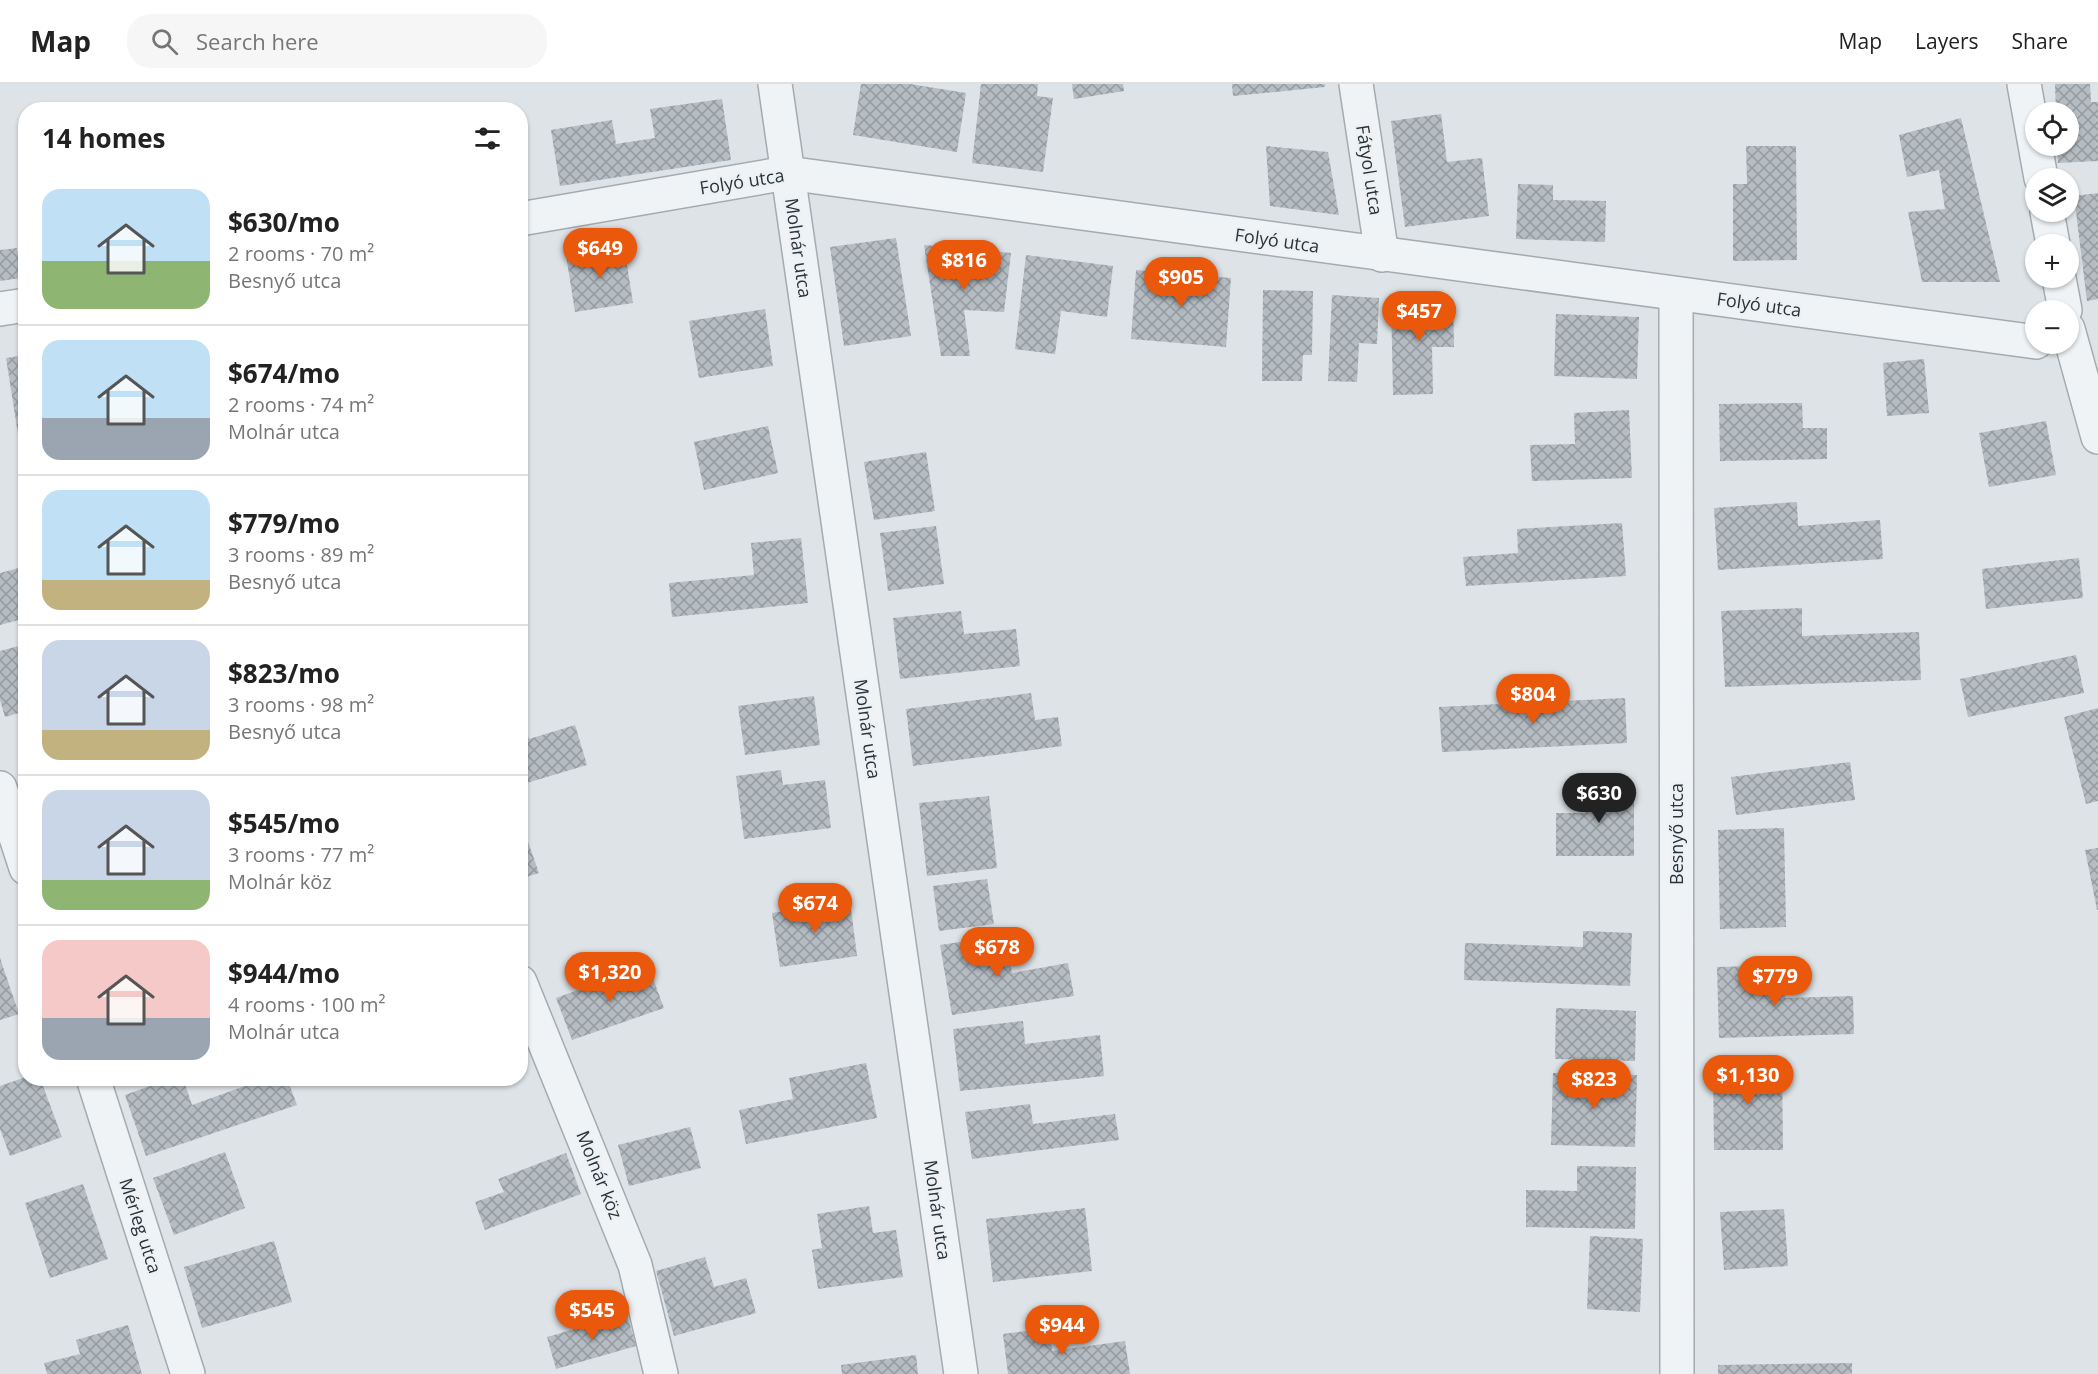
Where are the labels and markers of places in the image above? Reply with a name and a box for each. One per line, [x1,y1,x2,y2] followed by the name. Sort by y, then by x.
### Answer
[564,228,636,279] pin: $649
[928,240,1000,291] pin: $816
[1145,257,1217,308] pin: $905
[1383,291,1455,342] pin: $457
[1497,674,1569,725] pin: $804
[1563,773,1635,824] pin: $630
[779,883,851,934] pin: $674
[961,927,1033,978] pin: $678
[561,952,659,1003] pin: $1,320
[1739,956,1811,1007] pin: $779
[1699,1055,1797,1106] pin: $1,130
[1558,1059,1630,1110] pin: $823
[556,1290,628,1341] pin: $545
[1026,1305,1098,1356] pin: $944

